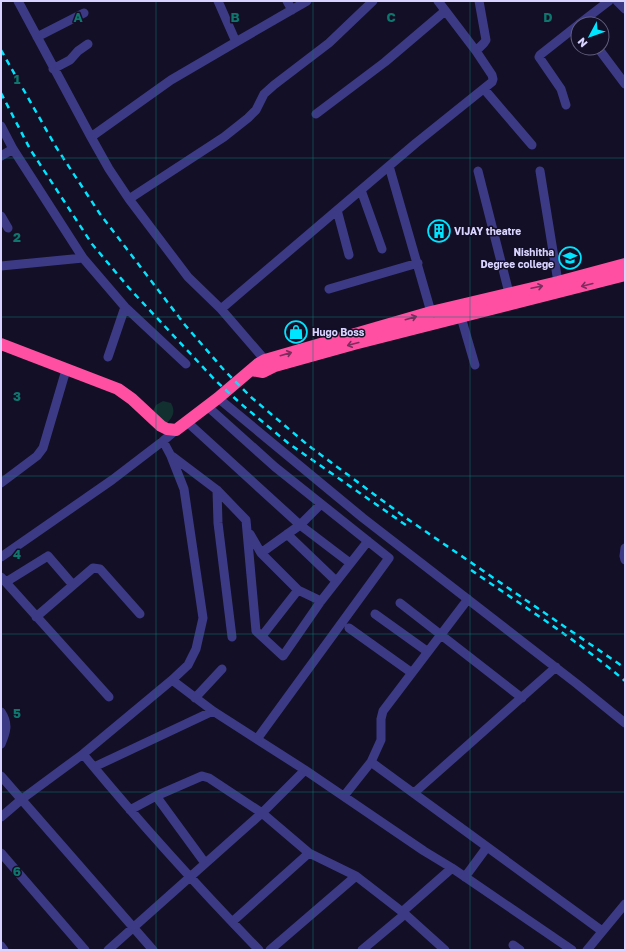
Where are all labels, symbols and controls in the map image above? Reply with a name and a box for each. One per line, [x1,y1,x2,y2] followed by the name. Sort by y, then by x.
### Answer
[73,9,83,25] text: A
[230,9,240,25] text: B
[386,9,396,25] text: C
[543,9,553,25] text: D
[570,16,610,56] north arrow
[574,35,590,50] text: N
[14,71,21,87] text: 1
[426,218,452,244] building icon: VIJAY theatre
[454,225,521,237] place label: VIJAY theatre
[13,229,21,245] text: 2
[557,245,583,271] school or university icon: Nishitha Degree college
[480,246,554,270] place label: Nishitha Degree college
[530,282,543,290] one-way arrow
[581,282,594,289] one-way arrow
[404,314,417,321] one-way arrow
[283,319,309,345] shop icon: Hugo Boss
[312,326,365,338] place label: Hugo Boss
[346,341,359,349] one-way arrow
[279,350,292,357] one-way arrow
[13,388,21,404] text: 3
[13,546,21,562] text: 4
[13,705,21,721] text: 5
[13,863,21,879] text: 6

